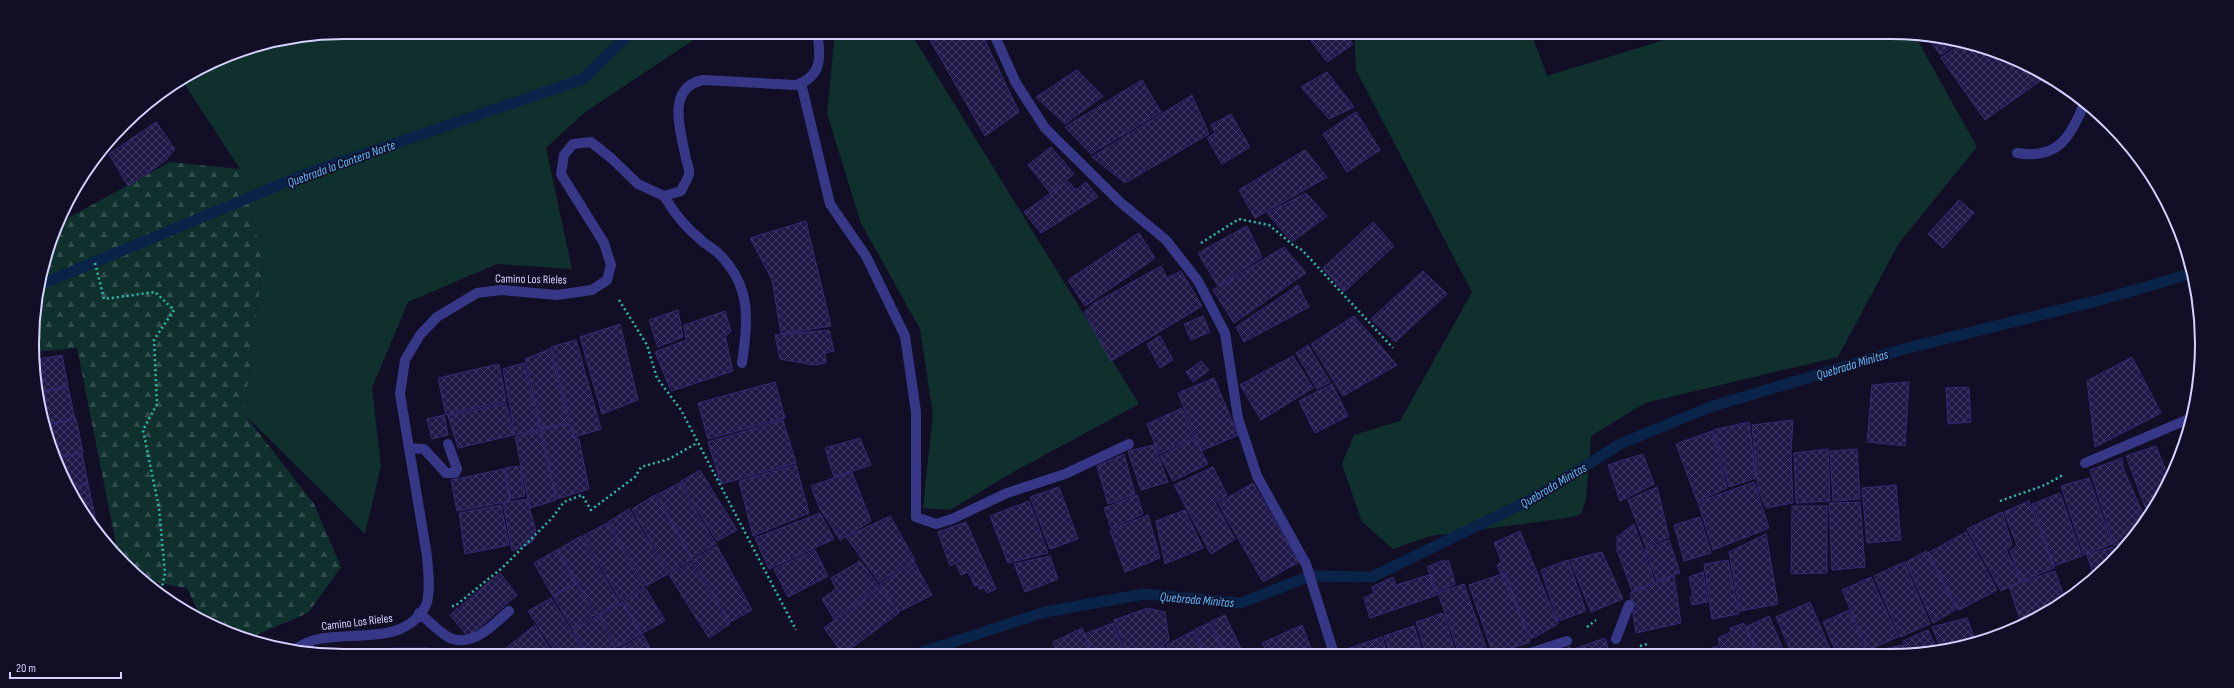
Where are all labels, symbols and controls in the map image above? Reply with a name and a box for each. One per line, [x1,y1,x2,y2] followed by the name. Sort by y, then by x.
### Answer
[285,137,398,191] water label: Quebrada la Cantera Norte
[495,271,567,288] street label: Camino Los Rieles
[1814,346,1891,384] water label: Quebrada Minitas
[1517,460,1590,512] water label: Quebrada Minitas
[1159,589,1235,611] water label: Quebrada Minitas
[321,611,394,634] street label: Camino Los Rieles
[10,654,121,680] scale bar
[16,661,36,676] text: 20 m

